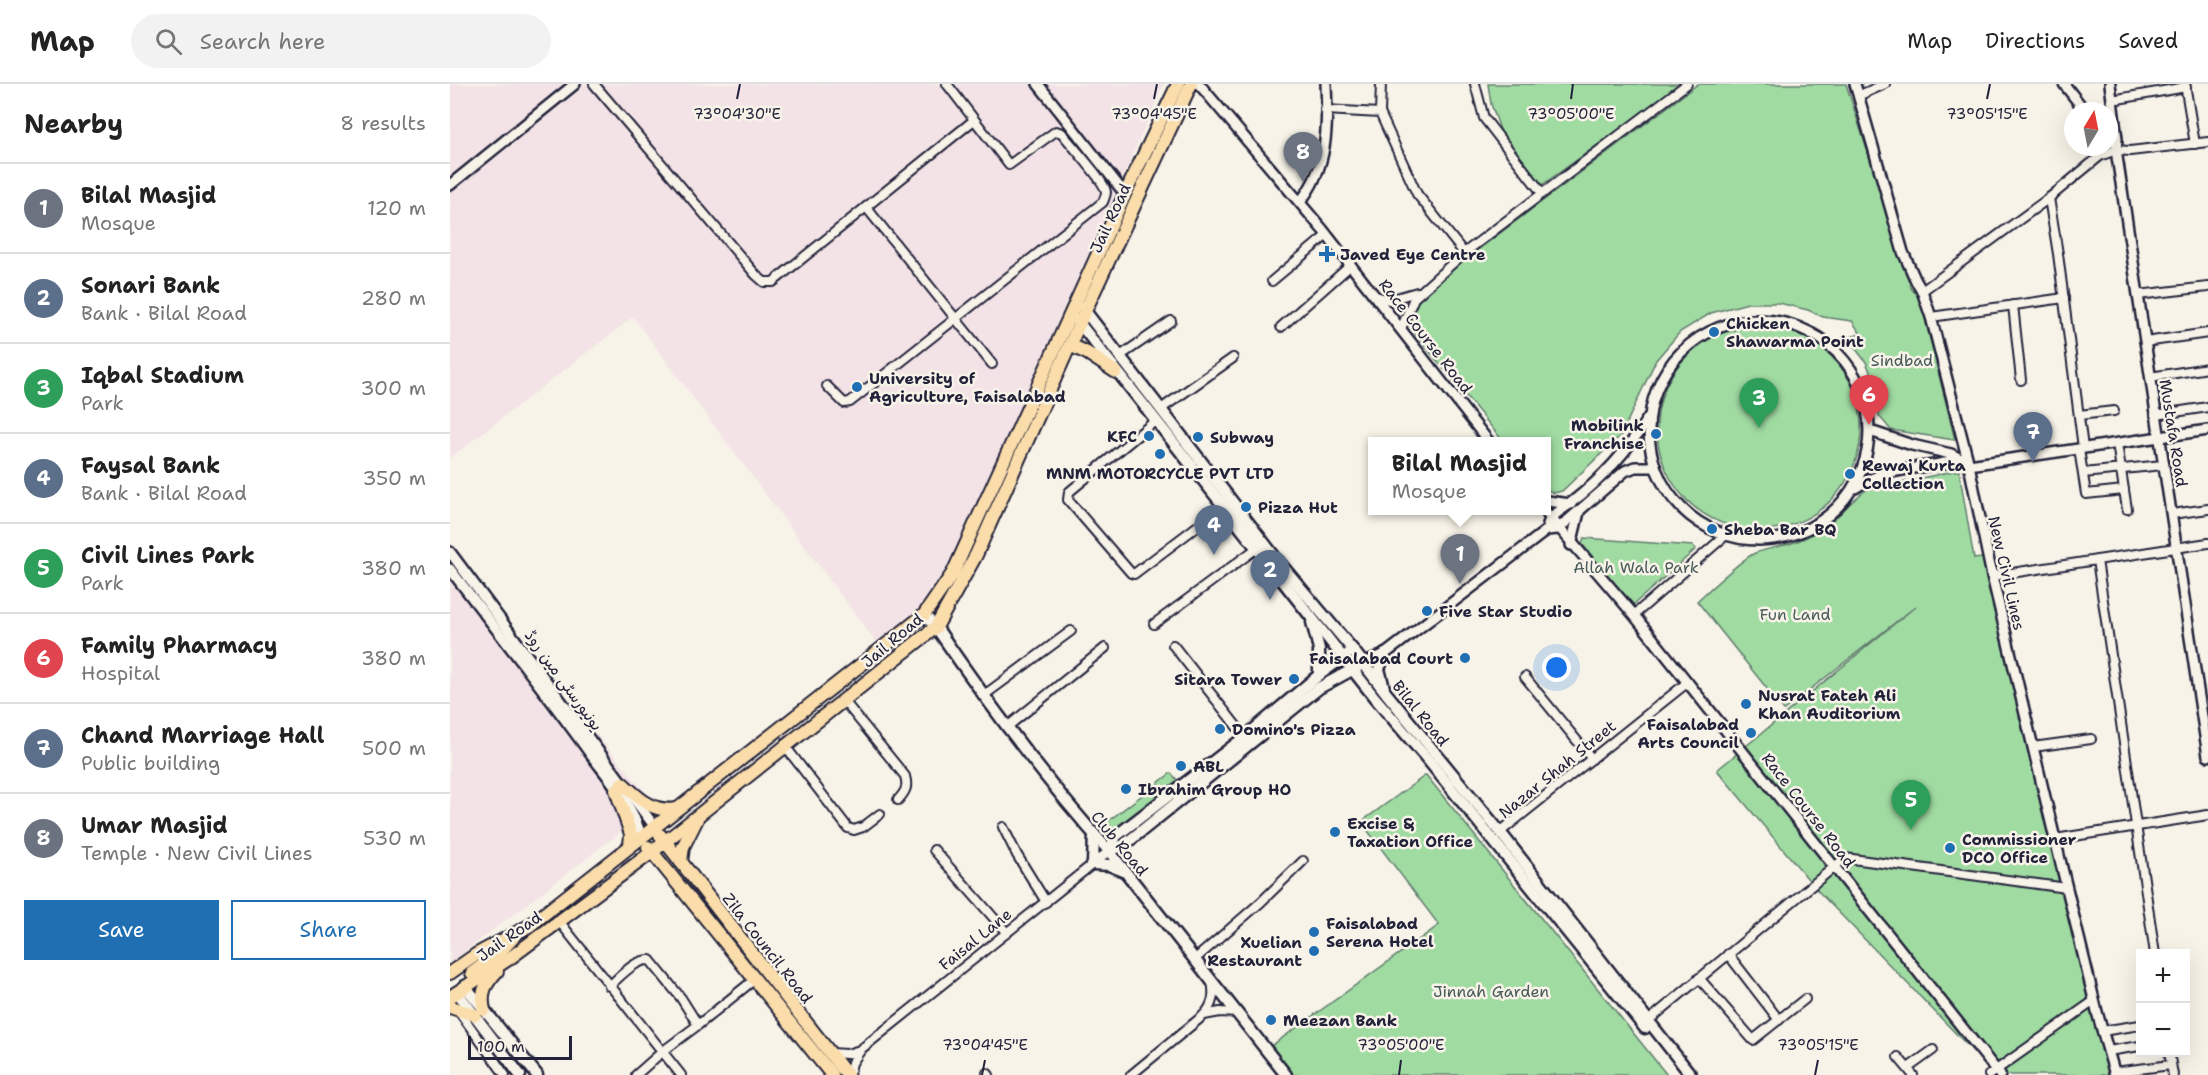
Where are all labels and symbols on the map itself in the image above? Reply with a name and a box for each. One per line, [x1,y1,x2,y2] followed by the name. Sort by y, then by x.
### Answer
[2064,102,2118,156] north arrow
[693,104,781,124] text: 73°04'30"E
[1111,104,1197,124] text: 73°04'45"E
[1528,104,1614,124] text: 73°05'00"E
[1946,104,2028,124] text: 73°05'15"E
[1284,132,1322,182] pin: 8
[1085,180,1136,256] street label: Jail Road
[1340,244,1486,265] place label: Javed Eye Centre
[1318,245,1336,263] marker: Javed Eye Centre
[1374,275,1477,398] street label: Race Course Road
[1726,313,1864,352] place label: Chicken Shawarma Point
[1707,325,1721,339] marker: Chicken Shawarma Point
[1871,350,1933,371] park label: Sindbad
[869,368,1066,407] place label: University of Agriculture, Faisalabad
[1850,376,1888,425] pin: 6
[1740,378,1778,428] pin: 3
[2155,378,2192,488] street label: Mustafa Road
[850,380,864,394] marker: University of Agriculture, Faisalabad
[2014,412,2052,462] pin: 7
[1564,415,1644,454] place label: Mobilink Franchise
[1107,426,1137,447] place label: KFC
[1210,427,1274,448] place label: Subway
[1649,427,1663,441] marker: Mobilink Franchise
[1142,429,1156,443] marker: KFC
[1191,430,1205,444] marker: Subway
[1153,447,1167,461] marker: MNM MOTORCYCLE PVT LTD
[1862,455,1966,494] place label: Rewaj Kurta Collection
[1046,463,1274,484] place label: MNM MOTORCYCLE PVT LTD
[1843,467,1857,481] marker: Rewaj Kurta Collection
[1258,497,1338,518] place label: Pizza Hut
[1239,500,1253,514] marker: Pizza Hut
[1194,506,1233,555] pin: 4
[1983,514,2030,632] street label: New Civil Lines
[1724,519,1837,540] place label: Sheba Bar BQ
[1705,522,1719,536] marker: Sheba Bar BQ
[1440,534,1480,584] pin: 1
[1250,550,1290,600] pin: 2
[1573,557,1699,578] park label: Allah Wala Park
[1439,601,1572,622] place label: Five Star Studio
[1420,604,1434,618] marker: Five Star Studio
[1759,604,1831,625] park label: Fun Land
[857,608,928,672] street label: Jail Road
[520,626,607,735] street label: یونیورسٹی مین روڈ
[1309,648,1453,669] place label: Faisalabad Court
[1458,651,1472,665] marker: Faisalabad Court
[1542,653,1571,682] your location
[1174,669,1282,690] place label: Sitara Tower
[1287,672,1301,686] marker: Sitara Tower
[1388,676,1454,751] street label: Bilal Road
[1758,685,1901,724] place label: Nusrat Fateh Ali Khan Auditorium
[1739,697,1753,711] marker: Nusrat Fateh Ali Khan Auditorium
[1637,714,1739,753] place label: Faisalabad Arts Council
[1494,716,1620,823] street label: Nazar Shah Street
[1232,719,1356,740] place label: Domino's Pizza
[1213,722,1227,736] marker: Domino's Pizza
[1744,726,1758,740] marker: Faisalabad Arts Council
[1757,749,1860,872] street label: Race Course Road
[1193,756,1224,777] place label: ABL
[1174,759,1188,773] marker: ABL
[1138,779,1291,800] place label: Ibrahim Group HO
[1892,780,1930,830] pin: 5
[1119,782,1133,796] marker: Ibrahim Group HO
[1086,806,1153,880] street label: Club Road
[1347,813,1474,852] place label: Excise & Taxation Office
[1328,825,1342,839] marker: Excise & Taxation Office
[1962,829,2077,868] place label: Commissioner DCO Office
[1943,841,1957,855] marker: Commissioner DCO Office
[718,889,817,1008] street label: Zila Council Road
[935,904,1016,975] street label: Faisal Lane
[473,907,546,966] street label: Jail Road
[1326,913,1434,952] place label: Faisalabad Serena Hotel
[1307,925,1321,939] marker: Faisalabad Serena Hotel
[1207,932,1302,971] place label: Xuelian Restaurant
[1307,944,1321,958] marker: Xuelian Restaurant
[1433,981,1549,1002] park label: Jinnah Garden
[1283,1010,1397,1031] place label: Meezan Bank
[1264,1013,1278,1027] marker: Meezan Bank
[468,1033,572,1060] scale bar
[942,1035,1028,1055] text: 73°04'45"E
[1358,1035,1444,1055] text: 73°05'00"E
[1777,1035,1859,1055] text: 73°05'15"E

